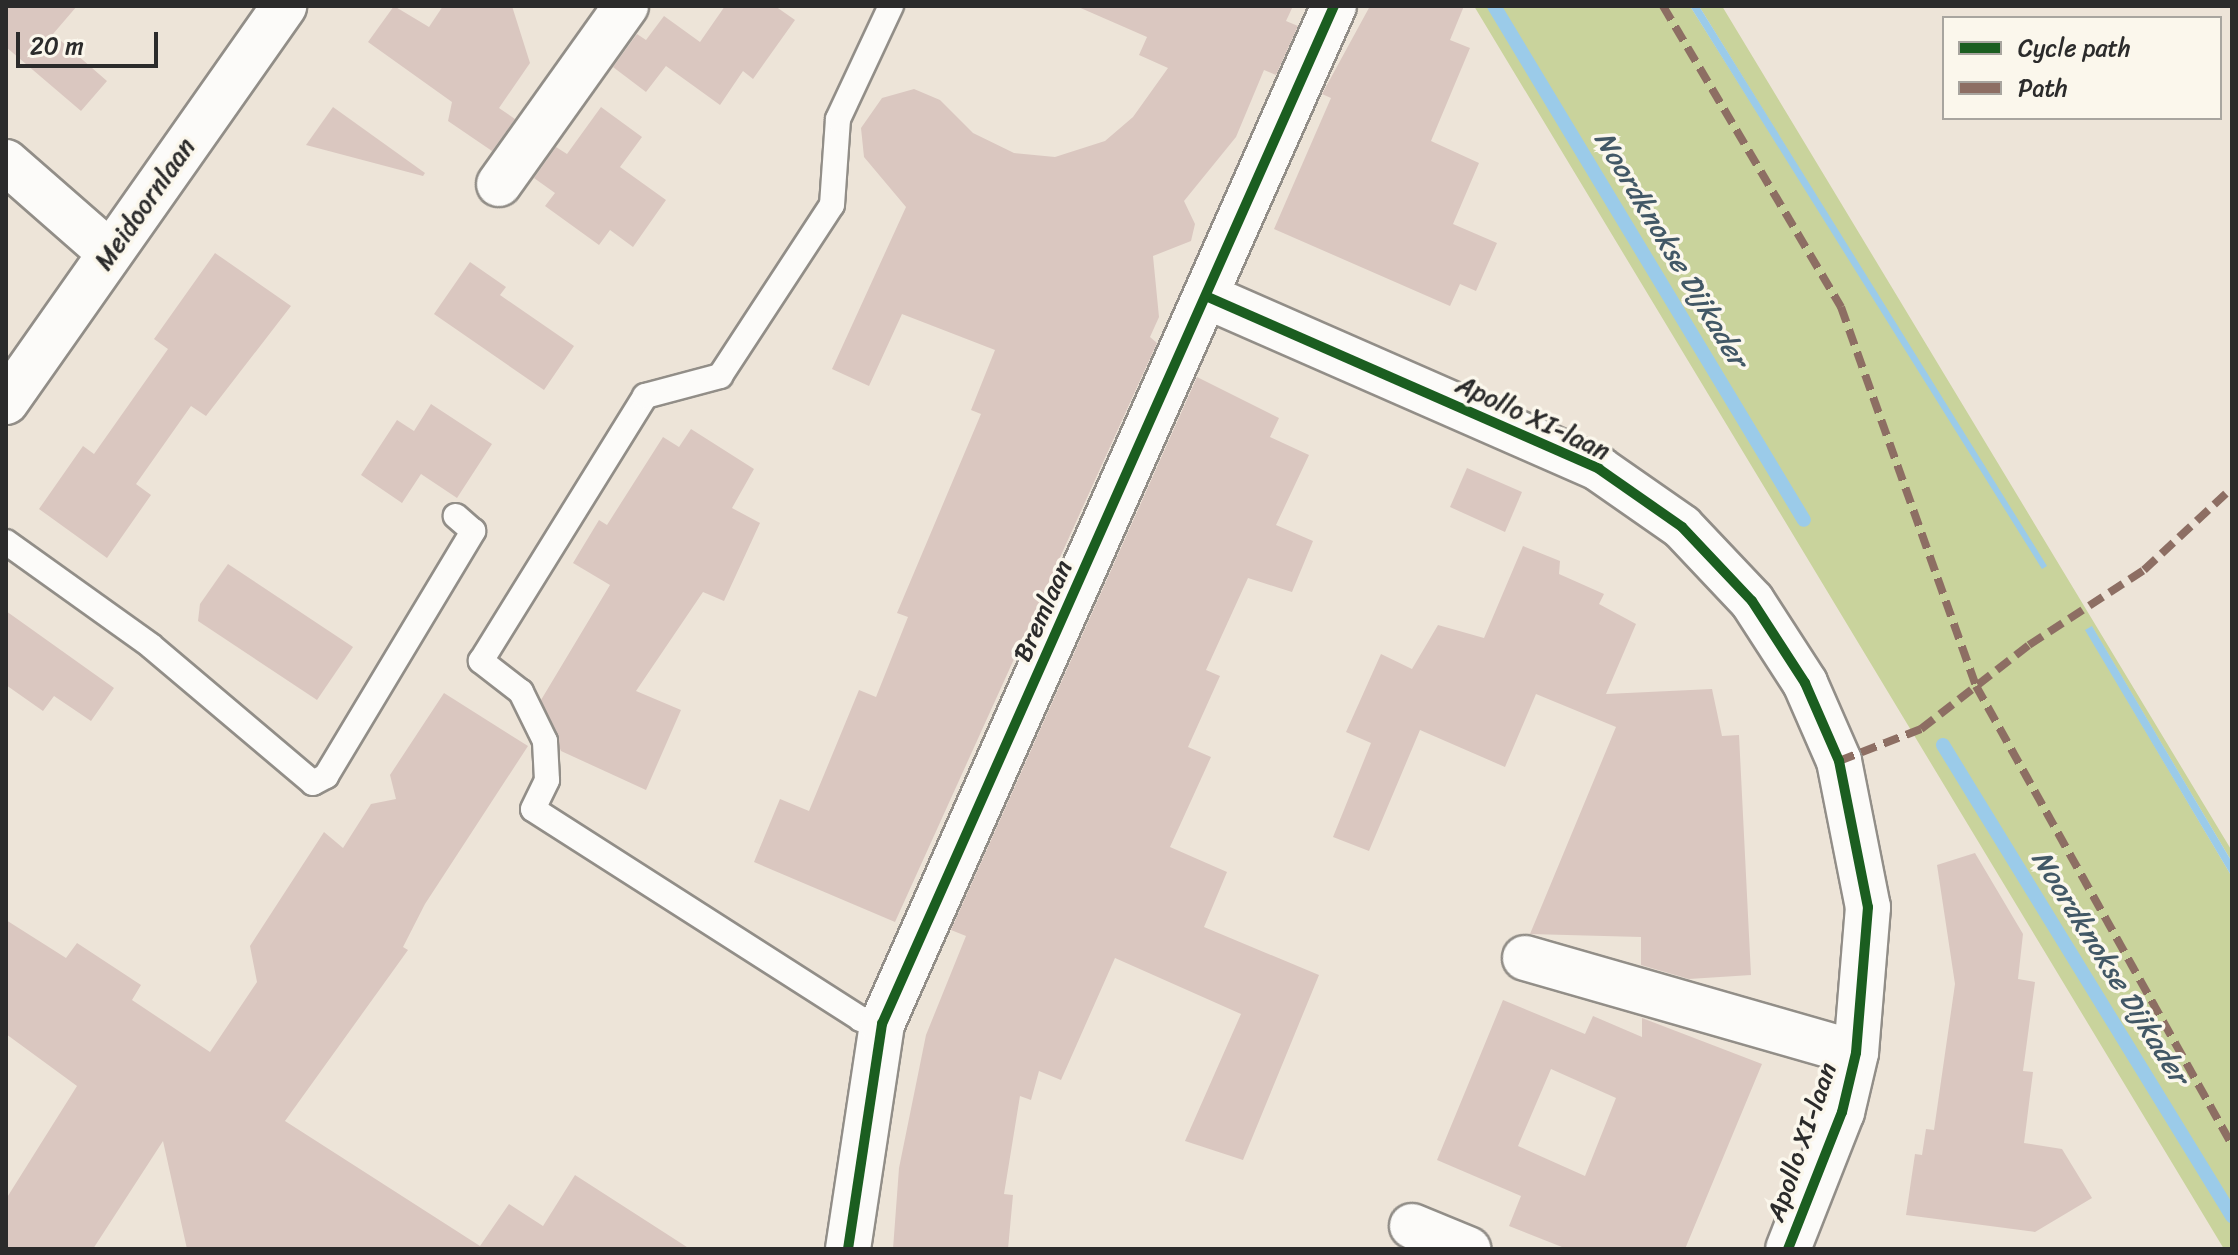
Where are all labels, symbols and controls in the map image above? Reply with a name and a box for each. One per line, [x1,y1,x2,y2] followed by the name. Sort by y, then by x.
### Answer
[20,16,162,66] scale bar
[1942,16,2222,120] legend
[30,25,84,67] text: 20 m
[2018,27,2131,69] text: Cycle path
[2018,67,2068,109] text: Path
[1588,125,1754,373] water label: Noordknokse Dijkader
[88,132,202,276] street label: Meidoornlaan
[1451,369,1615,467] street label: Apollo XI-laan
[1007,555,1079,667] street label: Bremlaan
[2025,844,2195,1090] water label: Noordknokse Dijkader
[1760,1059,1844,1225] street label: Apollo XI-laan

